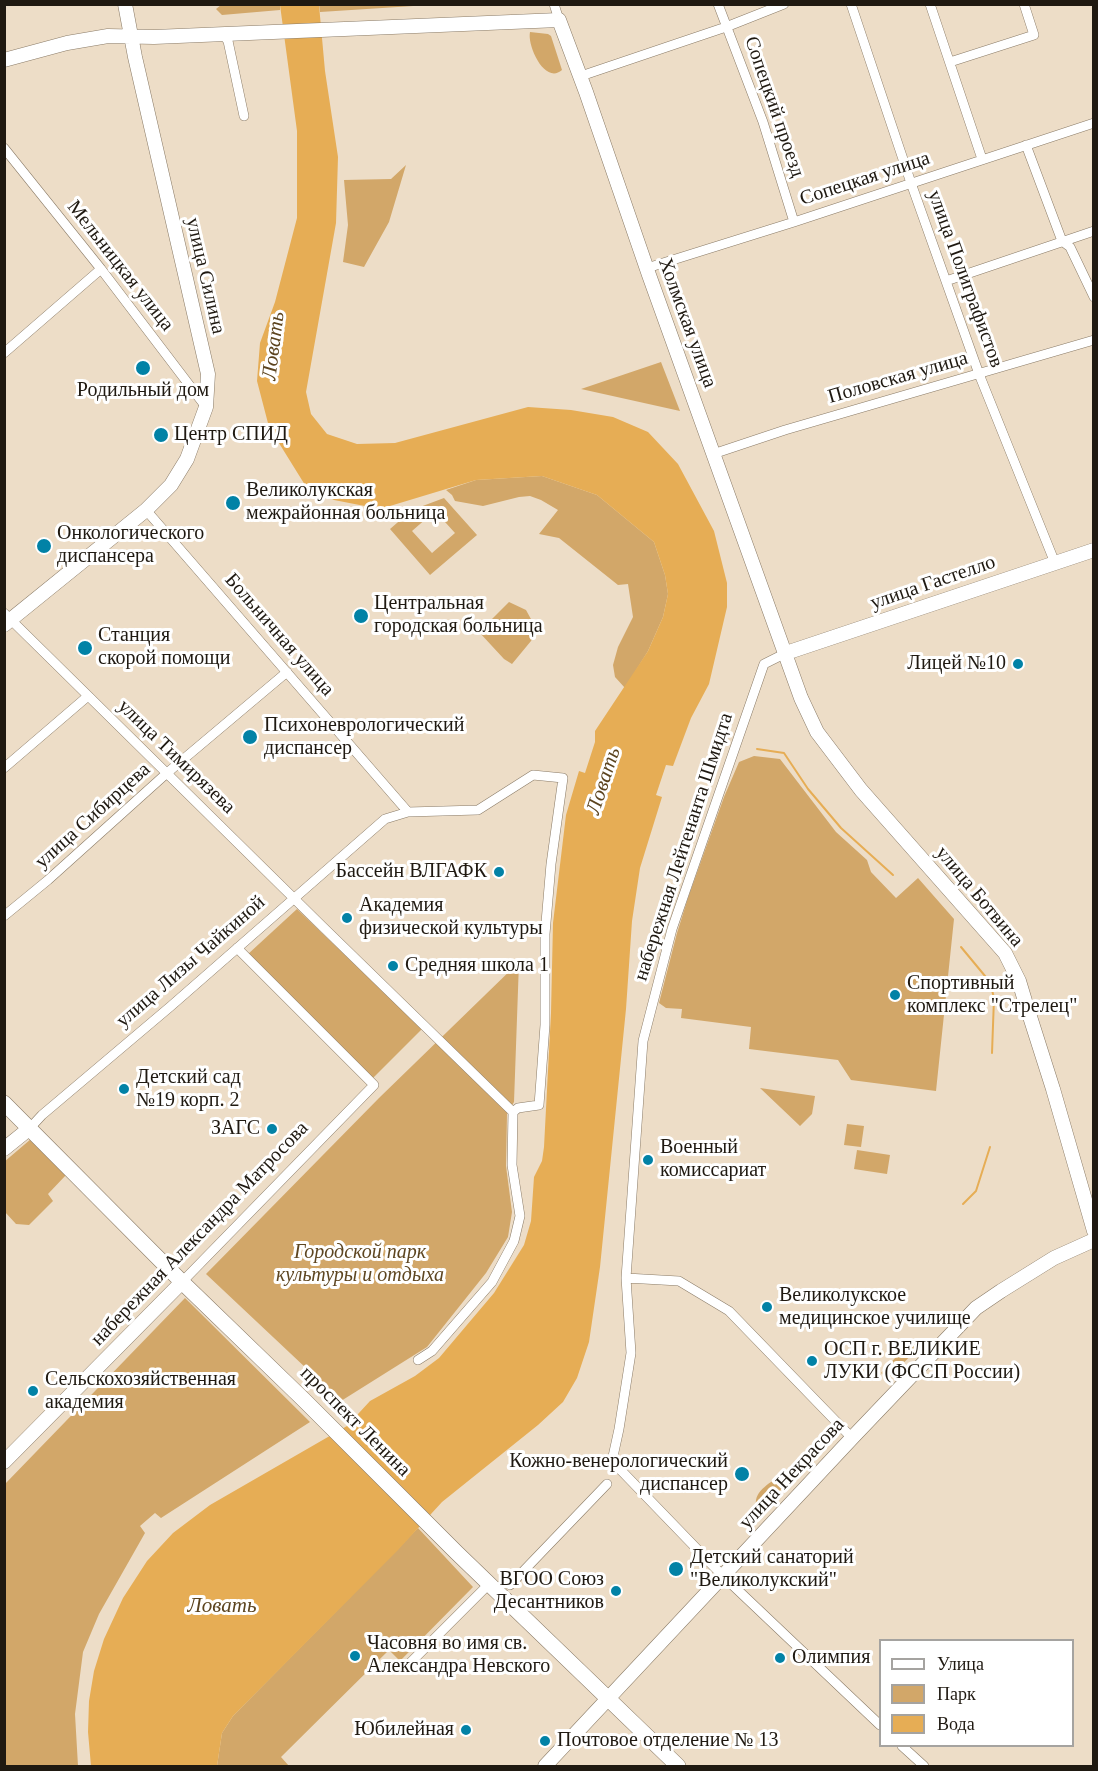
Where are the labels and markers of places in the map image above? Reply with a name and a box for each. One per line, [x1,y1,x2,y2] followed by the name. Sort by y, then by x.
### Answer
[134,359,152,377] marker: Родильный дом
[77,379,209,403] place label: Родильный дом
[174,423,288,447] place label: Центр СПИД
[152,426,170,444] marker: Центр СПИД
[246,479,445,526] place label: Великолукская межрайонная больница
[224,494,242,512] marker: Великолукская межрайонная больница
[57,522,204,569] place label: Онкологического диспансера
[35,537,53,555] marker: Онкологического диспансера
[374,592,543,639] place label: Центральная городская больница
[352,607,370,625] marker: Центральная городская больница
[98,624,230,671] place label: Станция скорой помощи
[76,639,94,657] marker: Станция скорой помощи
[907,652,1006,676] place label: Лицей №10
[1011,657,1025,671] marker: Лицей №10
[264,714,464,761] place label: Психоневрологический диспансер
[241,728,259,746] marker: Психоневрологический диспансер
[336,860,487,884] place label: Бассейн ВЛГАФК
[492,865,506,879] marker: Бассейн ВЛГАФК
[359,894,543,941] place label: Aкадемия физической культуры
[340,911,354,925] marker: Aкадемия физической культуры
[405,954,549,978] place label: Средняя школа 1
[386,959,400,973] marker: Средняя школа 1
[907,972,1077,1019] place label: Спортивный комплекс "Стрелец"
[888,988,902,1002] marker: Спортивный комплекс "Стрелец"
[136,1066,241,1113] place label: Детский сад №19 корп. 2
[117,1082,131,1096] marker: Детский сад №19 корп. 2
[211,1117,260,1141] place label: ЗАГС
[265,1122,279,1136] marker: ЗАГС
[660,1136,766,1183] place label: Военный комиссариат
[641,1153,655,1167] marker: Военный комиссариат
[779,1284,971,1331] place label: Великолукское медицинское училище
[760,1300,774,1314] marker: Великолукское медицинское училище
[824,1338,1020,1385] place label: ОСП г. ВЕЛИКИЕ ЛУКИ (ФССП России)
[805,1354,819,1368] marker: ОСП г. ВЕЛИКИЕ ЛУКИ (ФССП России)
[45,1368,236,1415] place label: Сельскохозяйственная академия
[26,1384,40,1398] marker: Сельскохозяйственная академия
[509,1450,728,1497] place label: Кожно-венерологический диспансер
[733,1465,751,1483] marker: Кожно-венерологический диспансер
[690,1546,854,1593] place label: Детский санаторий "Великолукский"
[667,1560,685,1578] marker: Детский санаторий "Великолукский"
[494,1568,604,1615] place label: ВГОО Союз Десантников
[609,1584,623,1598] marker: ВГОО Союз Десантников
[367,1632,550,1679] place label: Часовня во имя св. Александра Невского
[792,1646,870,1670] place label: Олимпия
[348,1649,362,1663] marker: Часовня во имя св. Александра Невского
[773,1651,787,1665] marker: Олимпия
[354,1718,454,1742] place label: Юбилейная
[459,1723,473,1737] marker: Юбилейная
[557,1729,778,1753] place label: Почтовое отделение № 13
[538,1734,552,1748] marker: Почтовое отделение № 13

